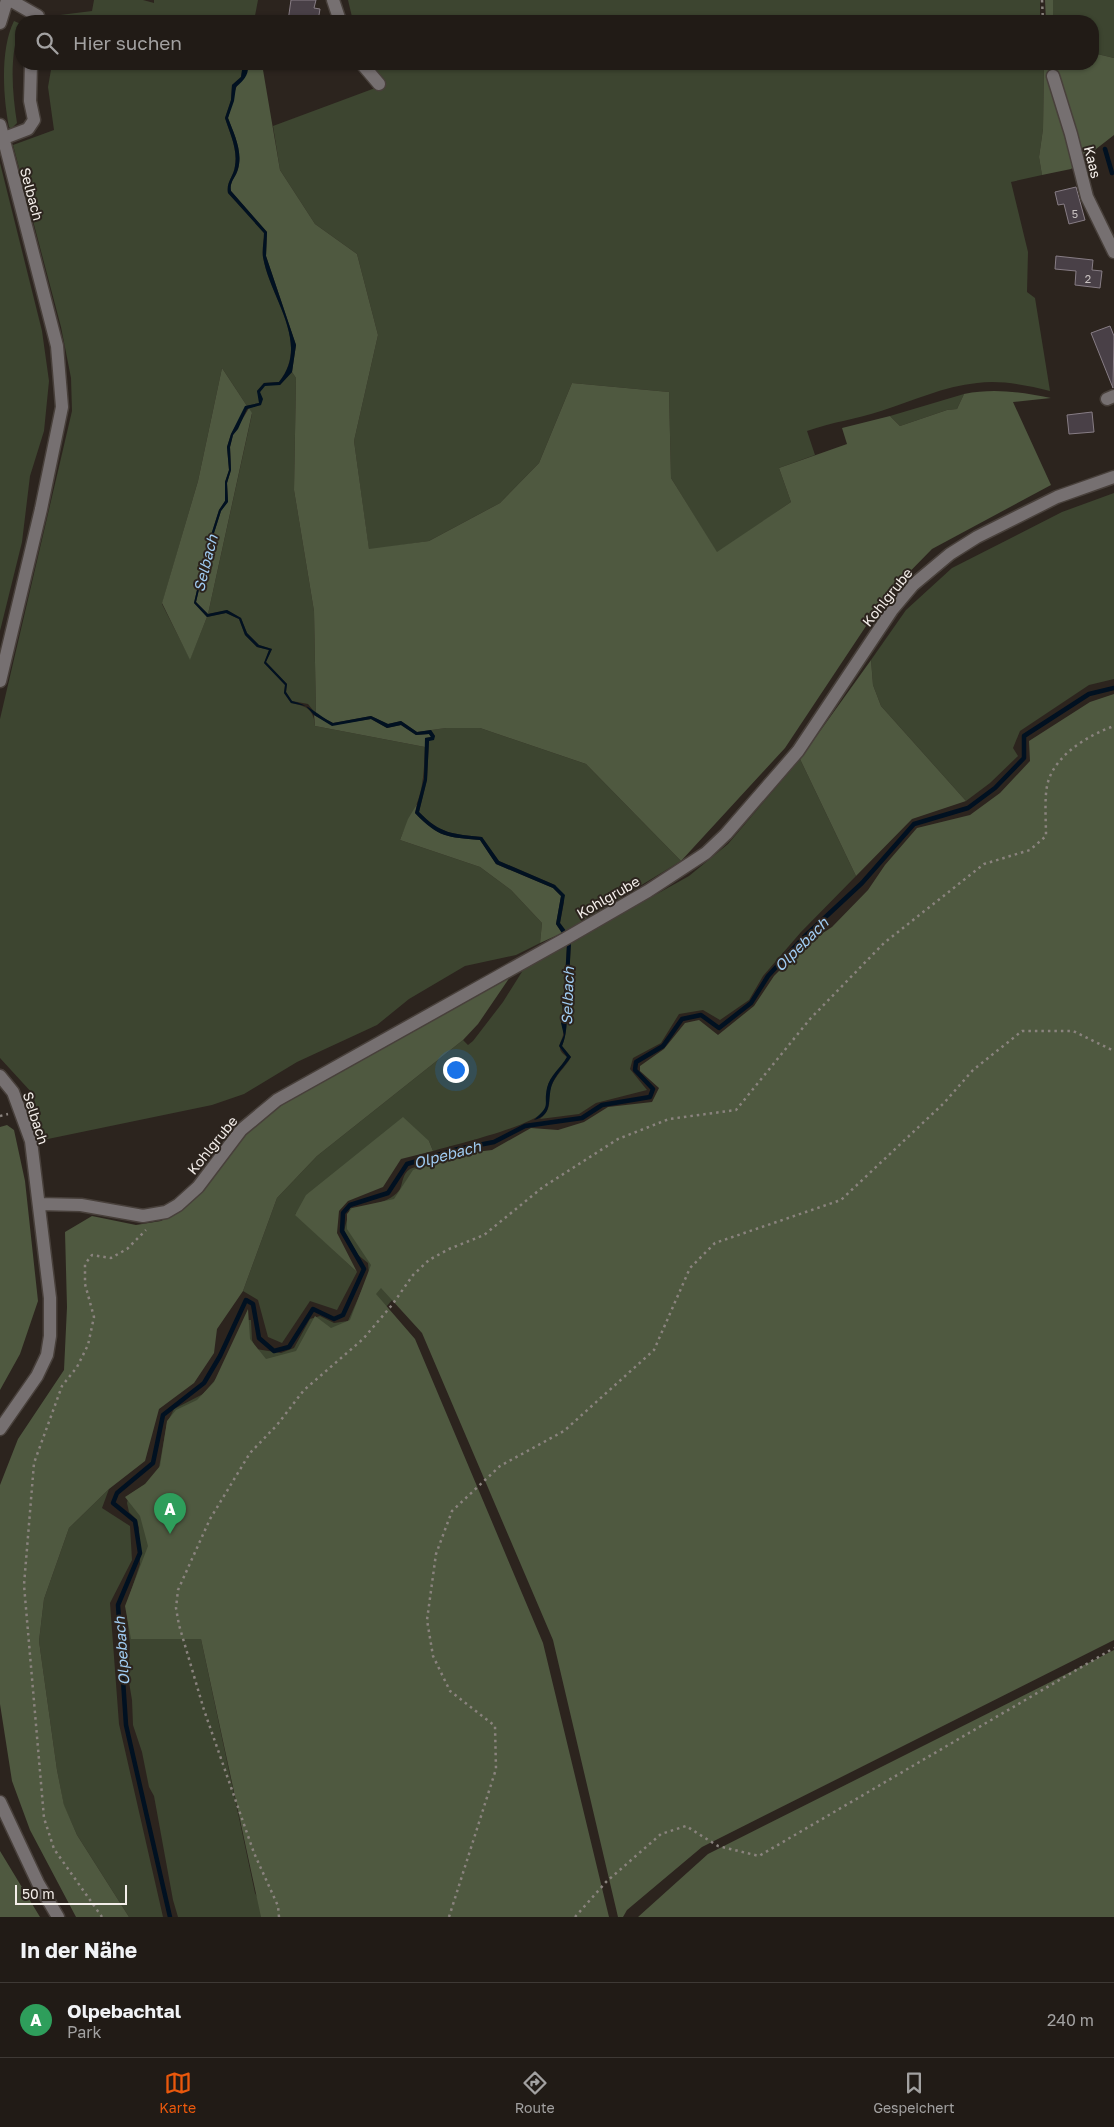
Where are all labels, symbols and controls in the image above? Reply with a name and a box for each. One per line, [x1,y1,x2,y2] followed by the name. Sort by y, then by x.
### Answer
[15,15,1099,70] search box
[33,29,61,57] icon: search
[73,31,182,54] text: Hier suchen
[1081,144,1105,180] street label: Kaas
[17,166,47,222] street label: Selbach
[1072,207,1078,220] house number: 5
[1085,272,1091,285] house number: 2
[189,532,221,593] water label: Selbach
[858,564,916,630] street label: Kohlgrube
[573,872,643,922] street label: Kohlgrube
[770,913,832,975] water label: Olpebach
[557,966,577,1025] water label: Selbach
[443,1057,469,1083] your location
[20,1090,52,1146] street label: Selbach
[183,1112,241,1178] street label: Kohlgrube
[411,1136,483,1172] water label: Olpebach
[154,1493,186,1534] pin: A
[110,1615,132,1686] water label: Olpebach
[15,1882,128,1905] scale bar
[22,1885,55,1902] text: 50 m
[20,1937,137,1963] text: In der Nähe
[67,1999,181,2022] text: Olpebachtal
[30,2010,42,2030] text: A
[1047,2010,1094,2030] text: 240 m
[67,2022,102,2042] text: Park
[159,2069,196,2116] tab: Karte
[515,2069,555,2116] tab: Route
[873,2069,955,2116] tab: Gespeichert

